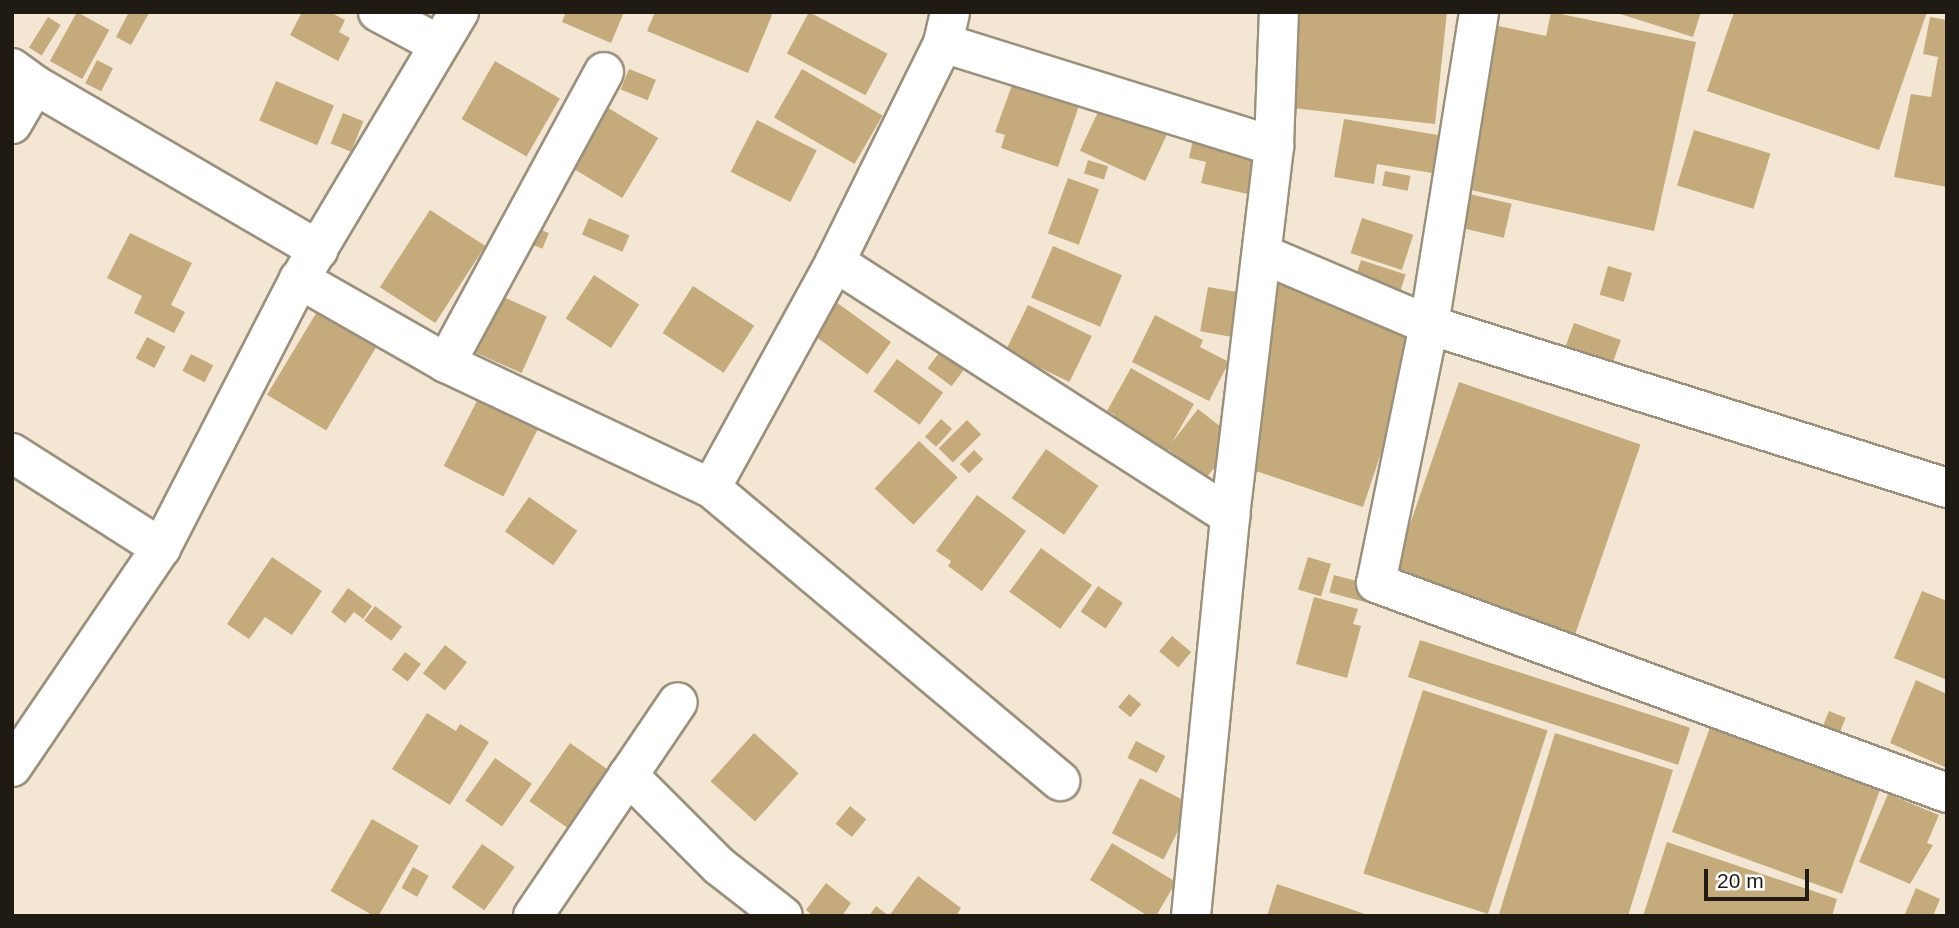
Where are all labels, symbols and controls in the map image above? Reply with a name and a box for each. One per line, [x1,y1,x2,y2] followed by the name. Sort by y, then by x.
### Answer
[1707,855,1812,899] scale bar
[1717,869,1764,892] text: 20 m

